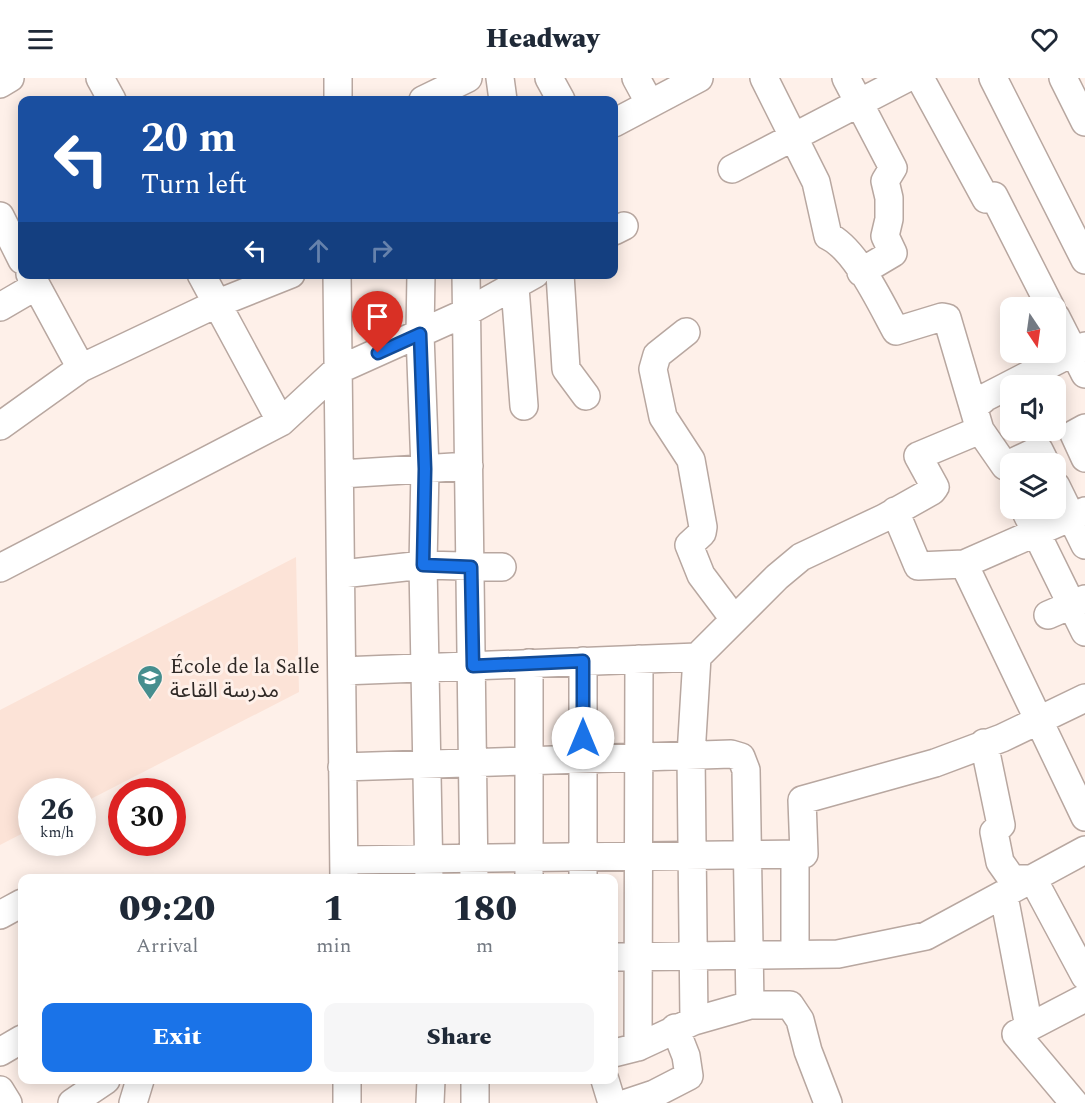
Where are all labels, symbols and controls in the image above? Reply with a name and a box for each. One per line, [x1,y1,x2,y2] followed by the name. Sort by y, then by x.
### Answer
[486,18,599,60] text: Headway
[24,23,57,56] icon: menu
[1028,23,1061,56] icon: heart
[141,107,236,170] text: 20 m
[42,120,120,198] icon: left
[141,164,247,206] text: Turn left
[239,234,272,267] icon: left
[302,234,335,267] icon: ahead
[365,234,398,267] icon: right
[352,291,403,353] pin
[1000,297,1066,363] north arrow
[1000,297,1066,519] map controls
[361,300,394,333] icon: arrive
[1000,375,1066,441] button: sound
[1000,453,1066,519] button: layers
[170,651,320,707] place label: École de la Salle مدرسة القاعة
[135,663,165,701] school or university icon: École de la Salle مدرسة القاعة
[551,706,615,770] position arrow
[108,778,186,856] speed limit sign: 30
[40,787,74,833] text: 26
[40,821,74,844] text: km/h
[119,882,215,937] text: 09:20
[323,882,345,937] text: 1
[452,882,517,937] text: 180
[136,931,198,961] text: Arrival
[316,931,351,961] text: min
[476,931,493,961] text: m
[42,1003,312,1072] button: Exit
[324,1003,594,1072] button: Share

